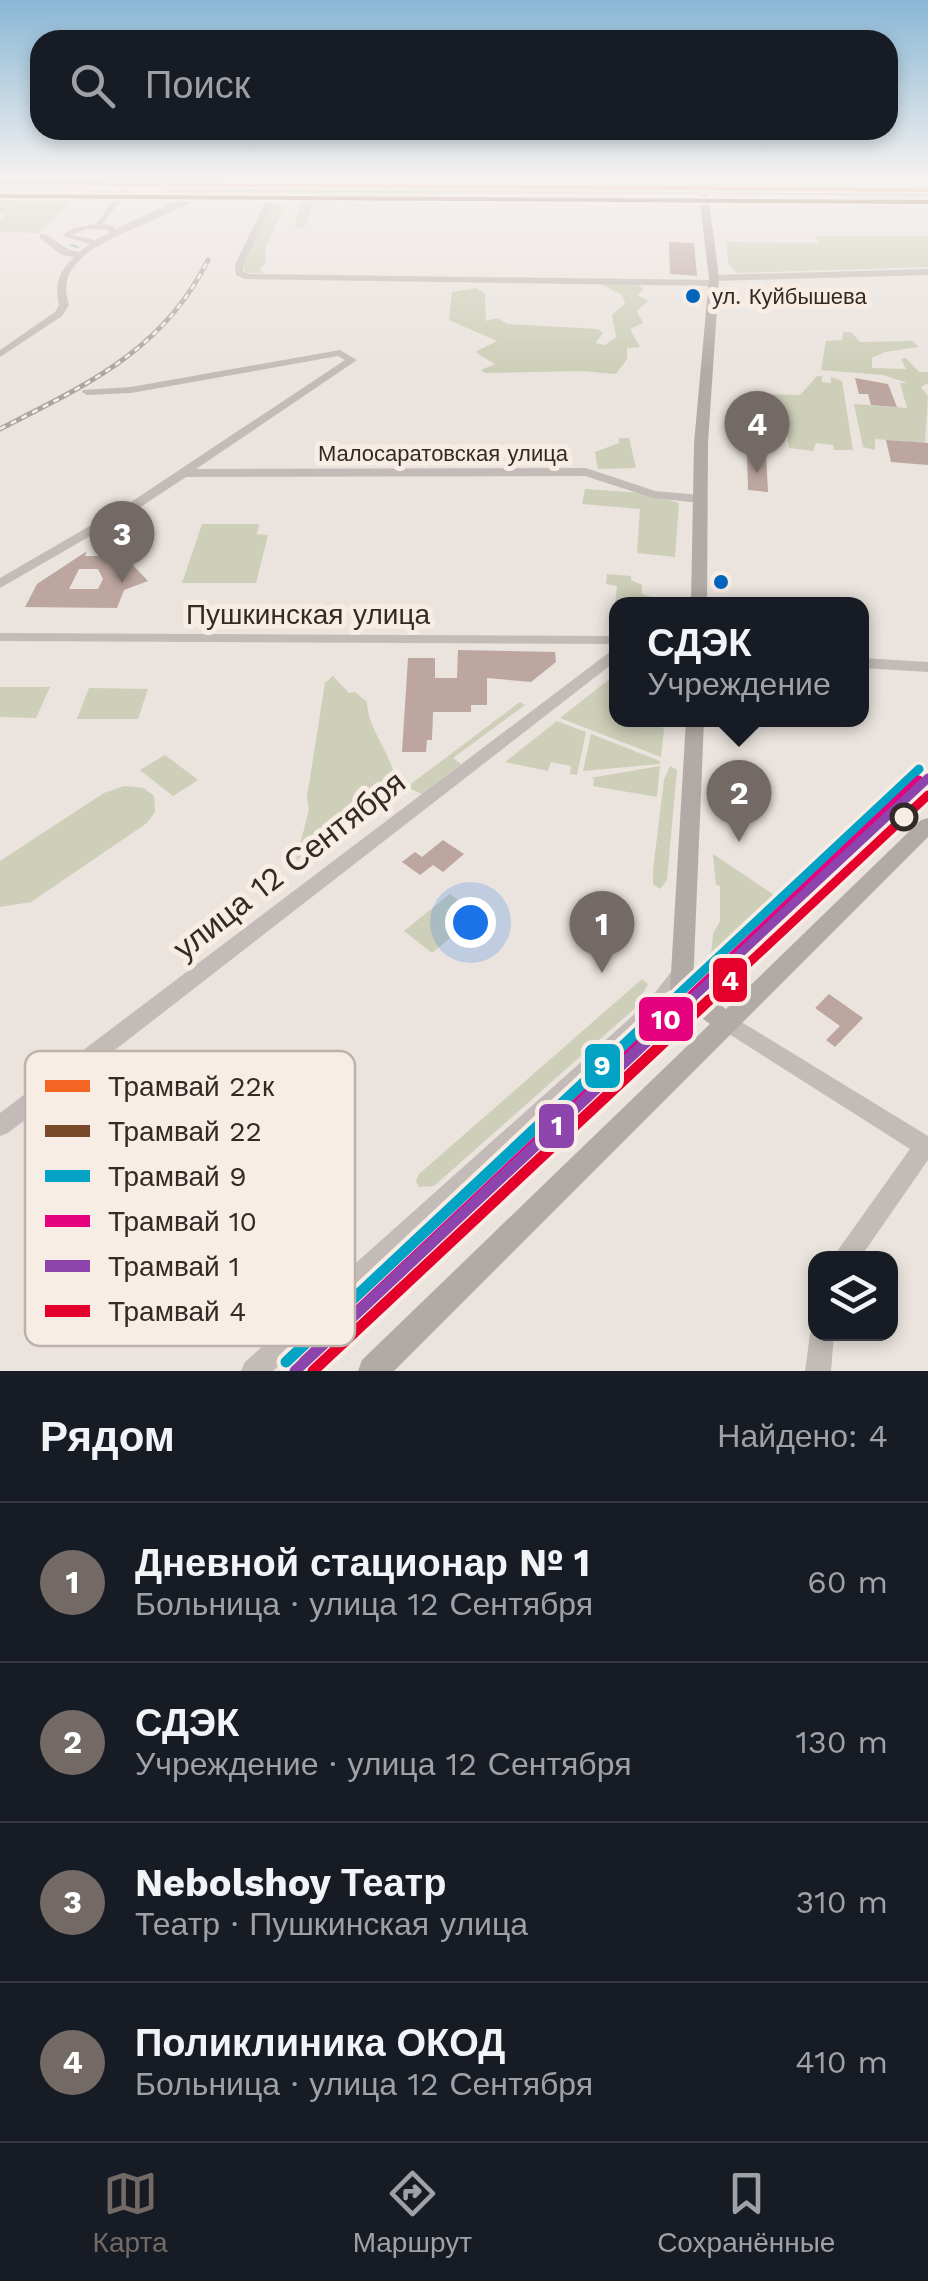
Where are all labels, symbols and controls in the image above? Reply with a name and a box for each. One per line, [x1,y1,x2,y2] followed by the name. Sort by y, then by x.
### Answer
[30,30,898,140] search box
[65,58,120,113] icon: search
[145,63,250,107] text: Поиск
[712,284,868,309] place label: ул. Куйбышева
[683,286,703,306] marker: ул. Куйбышева
[724,390,790,473] pin: 4
[318,441,569,466] street label: Малосаратовская улица
[90,500,154,583] pin: 3
[711,572,731,592] unlabelled marker
[609,597,869,727] popup
[186,598,430,631] street label: Пушкинская улица
[647,621,752,665] text: СДЭК
[647,665,831,703] text: Учреждение
[706,760,772,842] pin: 2
[165,763,413,967] street label: улица 12 Сентября
[891,804,917,830] unlabelled marker
[570,890,634,973] pin: 1
[445,897,496,948] your location
[711,956,749,1004] line badge: 4
[721,964,739,997] text: 4
[637,995,695,1043] line badge: 10
[651,1003,681,1036] text: 10
[583,1042,622,1090] line badge: 9
[593,1049,611,1082] text: 9
[25,1051,355,1346] legend
[108,1070,275,1103] text: Трамвай 22к
[537,1102,576,1150] line badge: 1
[551,1109,563,1142] text: 1
[108,1115,262,1148] text: Трамвай 22
[108,1160,247,1193] text: Трамвай 9
[108,1205,257,1238] text: Трамвай 10
[108,1250,240,1283] text: Трамвай 1
[808,1251,898,1341] map controls
[808,1251,898,1341] button: layers
[108,1295,246,1328] text: Трамвай 4
[40,1412,175,1461] text: Рядом
[717,1417,888,1455] text: Найдено: 4
[135,1541,590,1585] text: Дневной стационар № 1
[66,1563,79,1601] text: 1
[807,1563,888,1601] text: 60 m
[135,1585,593,1623] text: Больница · улица 12 Сентября
[135,1701,239,1745] text: СДЭК
[63,1723,82,1761] text: 2
[796,1723,888,1761] text: 130 m
[135,1745,631,1783] text: Учреждение · улица 12 Сентября
[135,1861,446,1905] text: Nebolshoy Театр
[63,1883,82,1921] text: 3
[796,1883,888,1921] text: 310 m
[135,1905,528,1943] text: Театр · Пушкинская улица
[135,2021,505,2065] text: Поликлиника ОКОД
[62,2043,83,2081] text: 4
[795,2043,888,2081] text: 410 m
[135,2065,593,2103] text: Больница · улица 12 Сентября
[93,2166,168,2259] tab: Карта
[353,2166,472,2259] tab: Маршрут
[657,2166,835,2259] tab: Сохранённые

